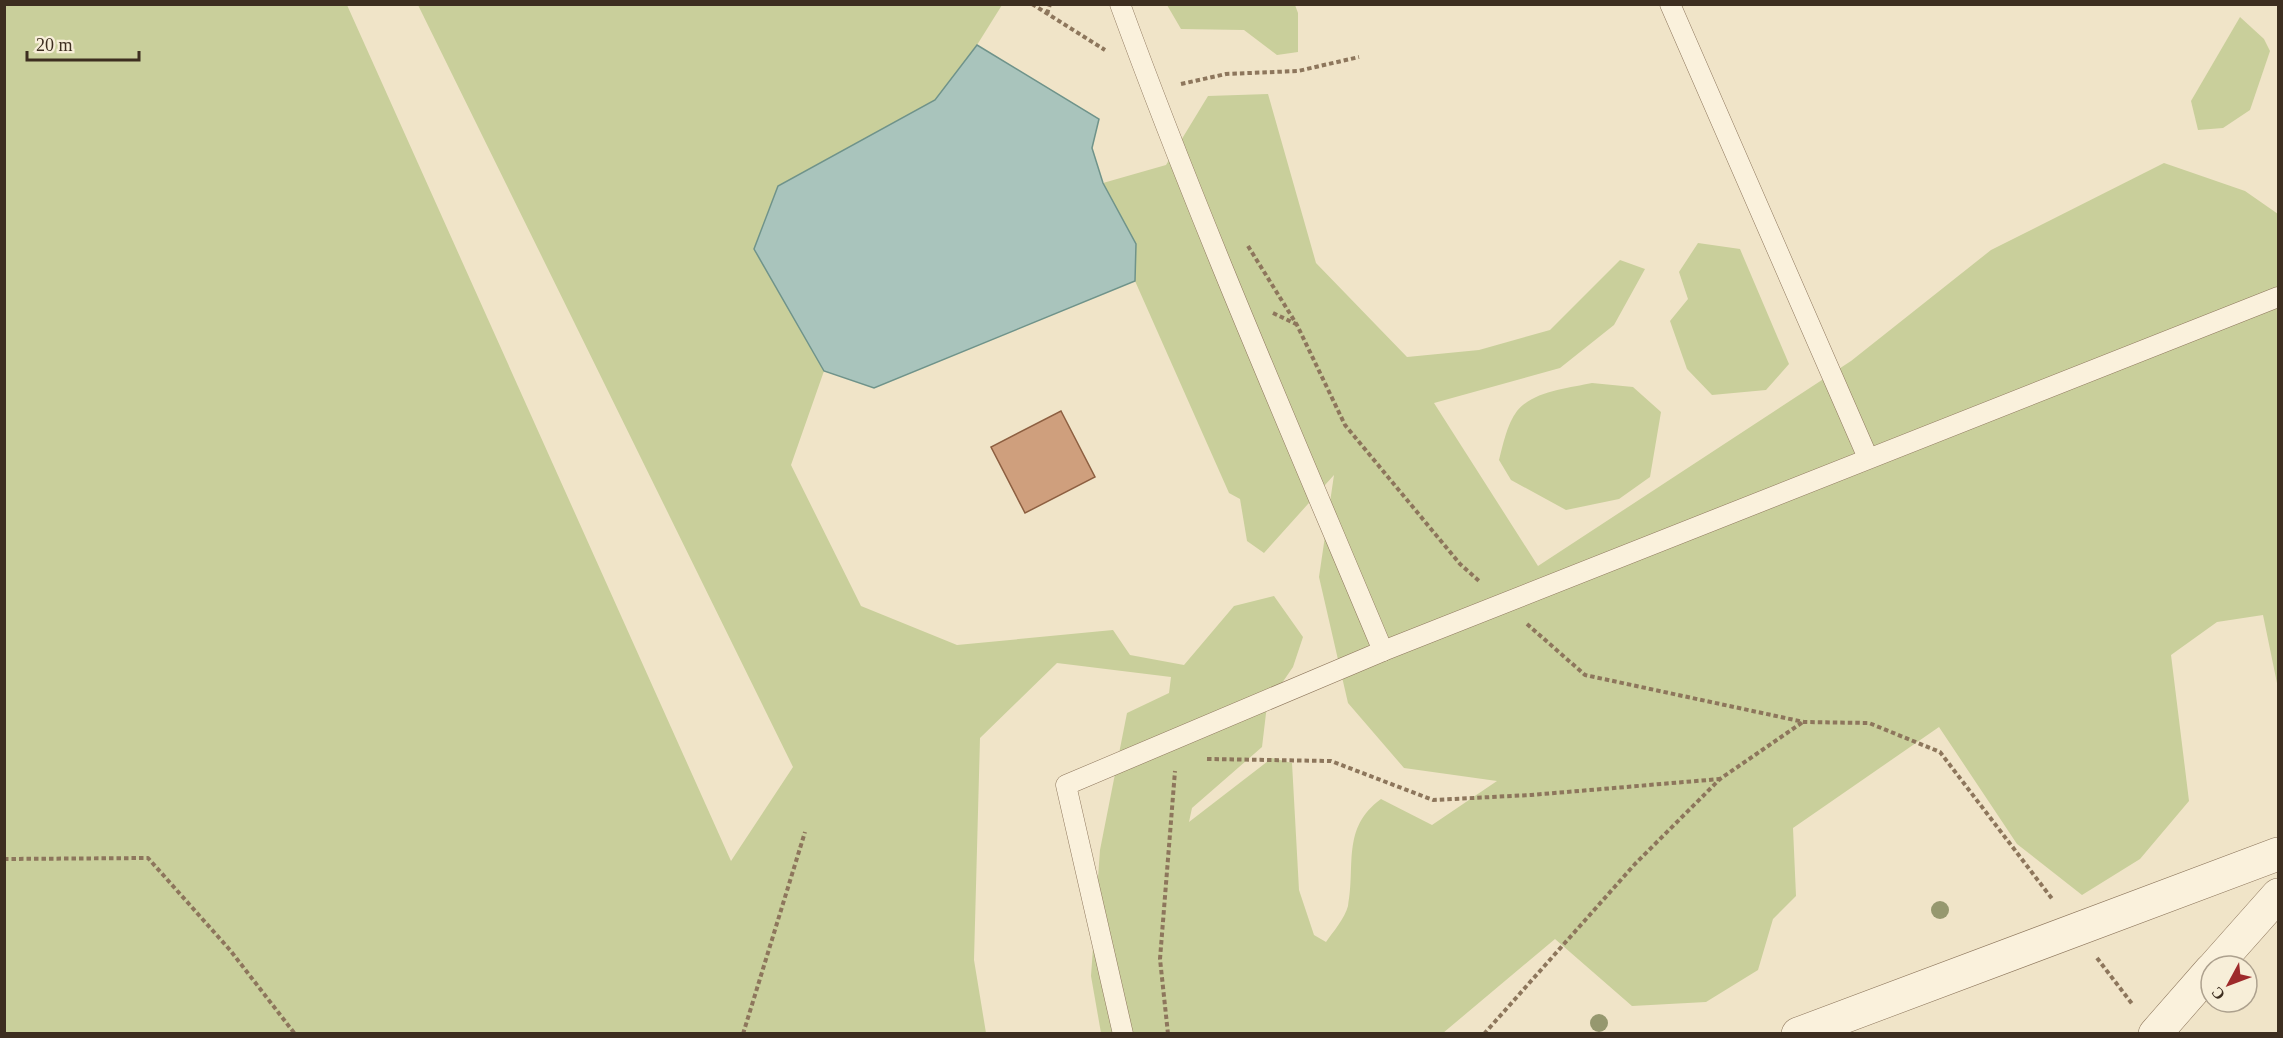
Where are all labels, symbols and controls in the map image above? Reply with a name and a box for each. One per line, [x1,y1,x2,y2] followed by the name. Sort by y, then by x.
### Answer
[27,24,140,62] scale bar
[36,35,73,55] text: 20 m
[2199,954,2259,1014] north arrow
[2208,984,2228,1003] text: С

